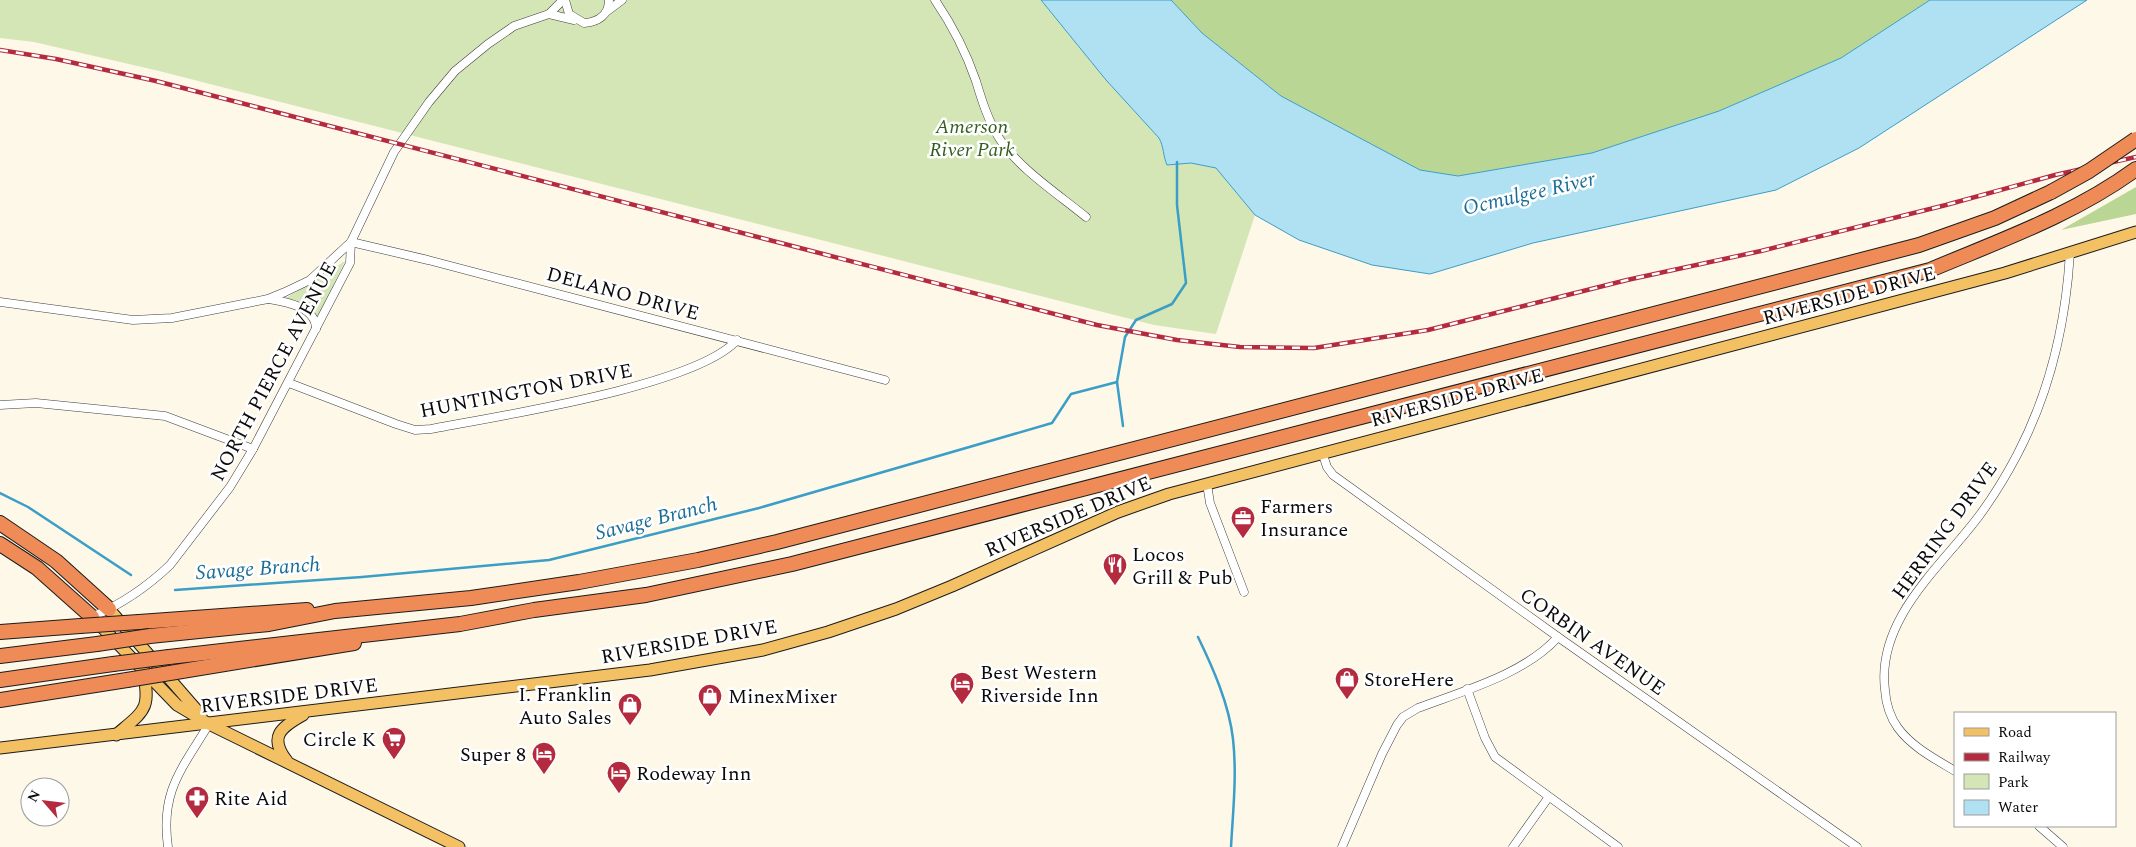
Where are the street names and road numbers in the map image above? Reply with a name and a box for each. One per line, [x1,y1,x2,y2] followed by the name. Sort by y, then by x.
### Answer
[203,256,345,487] street label: NORTH PIERCE AVENUE
[1759,258,1939,334] street label: RIVERSIDE DRIVE
[543,259,703,329] street label: DELANO DRIVE
[417,356,635,426] street label: HUNTINGTON DRIVE
[1367,360,1547,436] street label: RIVERSIDE DRIVE
[1884,455,2005,606] street label: HERRING DRIVE
[980,468,1156,566] street label: RIVERSIDE DRIVE
[1513,580,1671,703] street label: CORBIN AVENUE
[599,612,780,672] street label: RIVERSIDE DRIVE
[199,670,379,722] street label: RIVERSIDE DRIVE

